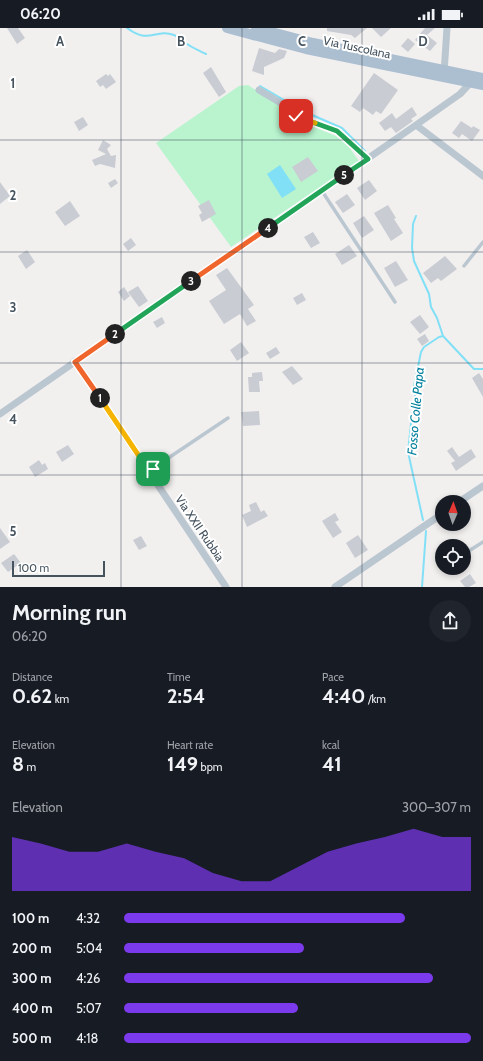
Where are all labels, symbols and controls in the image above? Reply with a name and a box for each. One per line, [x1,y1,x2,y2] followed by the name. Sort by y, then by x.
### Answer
[20,5,61,23] text: 06:20
[56,33,65,49] text: A
[177,33,185,49] text: B
[298,33,306,49] text: C
[322,33,392,62] street label: Via Tuscolana
[418,33,428,49] text: D
[11,75,15,91] text: 1
[279,99,313,133] pin
[285,105,307,127] icon: check
[334,165,354,185] pin: 5
[341,168,347,182] text: 5
[10,187,17,203] text: 2
[258,218,278,238] pin: 4
[265,221,271,235] text: 4
[181,271,201,291] pin: 3
[188,274,194,288] text: 3
[9,299,17,315] text: 3
[105,324,125,344] pin: 2
[112,327,118,341] text: 2
[403,366,427,456] water label: Fosso Colle Papa
[90,388,110,408] pin: 1
[98,391,102,405] text: 1
[9,411,17,427] text: 4
[136,452,170,486] pin
[142,458,164,480] icon: arrive
[172,492,228,564] street label: Via XXII Rubbia
[435,495,471,531] north arrow
[435,495,471,575] map controls
[10,523,17,539] text: 5
[435,539,471,575] button: locate
[12,559,105,578] scale bar
[18,561,49,575] text: 100 m
[12,599,127,626] text: Morning run
[429,600,471,642] button: share
[12,628,47,644] text: 06:20
[12,670,53,684] text: Distance
[167,670,190,684] text: Time
[322,670,344,684] text: Pace
[12,684,52,708] text: 0.62
[167,684,205,708] text: 2:54
[322,684,365,708] text: 4:40
[52,692,69,706] text: km
[365,692,386,706] text: /km
[12,738,55,752] text: Elevation
[167,738,213,752] text: Heart rate
[322,738,340,752] text: kcal
[12,752,24,776] text: 8
[167,752,198,776] text: 149
[322,752,342,776] text: 41
[24,760,36,774] text: m
[198,760,222,774] text: bpm
[12,799,63,815] text: Elevation
[402,799,471,815] text: 300–307 m
[12,910,49,926] text: 100 m
[76,910,100,926] text: 4:32
[12,940,51,956] text: 200 m
[76,940,102,956] text: 5:04
[12,970,52,986] text: 300 m
[76,970,100,986] text: 4:26
[12,1000,53,1016] text: 400 m
[76,1000,101,1016] text: 5:07
[12,1030,52,1046] text: 500 m
[76,1030,98,1046] text: 4:18

